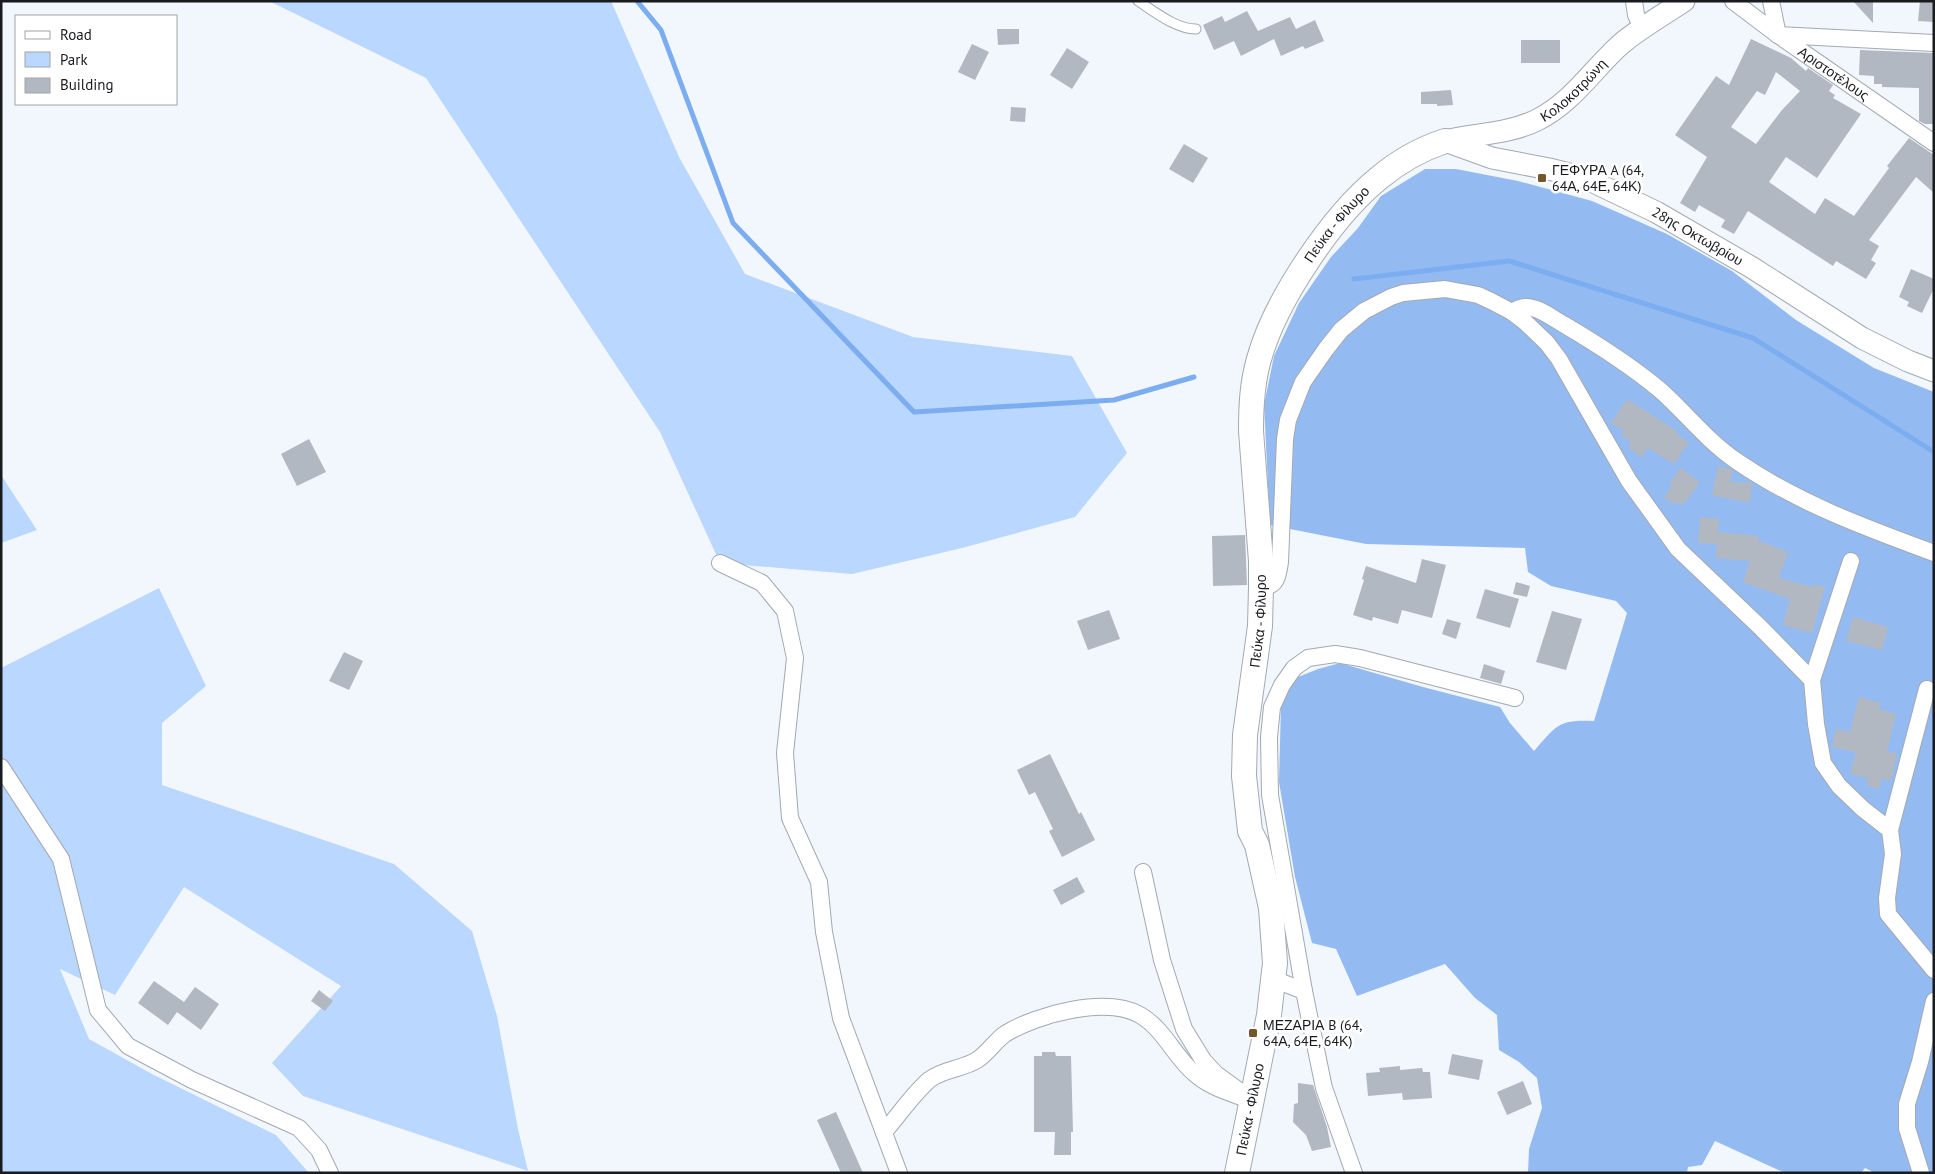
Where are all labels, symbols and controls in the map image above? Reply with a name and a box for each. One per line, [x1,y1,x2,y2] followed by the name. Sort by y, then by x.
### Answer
[15,15,178,105] legend
[60,25,92,44] text: Road
[1794,43,1873,105] street label: Αριστοτέλους
[60,50,88,69] text: Park
[1537,55,1610,126] street label: Κολοκοτρώνη
[60,75,114,94] text: Building
[1552,161,1644,195] place label: ΓΕΦΥΡΑ A (64, 64Α, 64Ε, 64Κ)
[1536,172,1548,184] marker: ΓΕΦΥΡΑ A (64, 64Α, 64Ε, 64Κ)
[1300,182,1373,266] street label: Πεύκα - Φίλυρο
[1649,203,1746,270] street label: 28ης Οκτωβρίου
[1245,574,1270,669] street label: Πεύκα - Φίλυρο
[1263,1016,1362,1050] place label: ΜΕΖΑΡΙΑ B (64, 64Α, 64Ε, 64Κ)
[1247,1027,1259,1039] marker: ΜΕΖΑΡΙΑ B (64, 64Α, 64Ε, 64Κ)
[1232,1061,1268,1157] street label: Πεύκα - Φίλυρο

